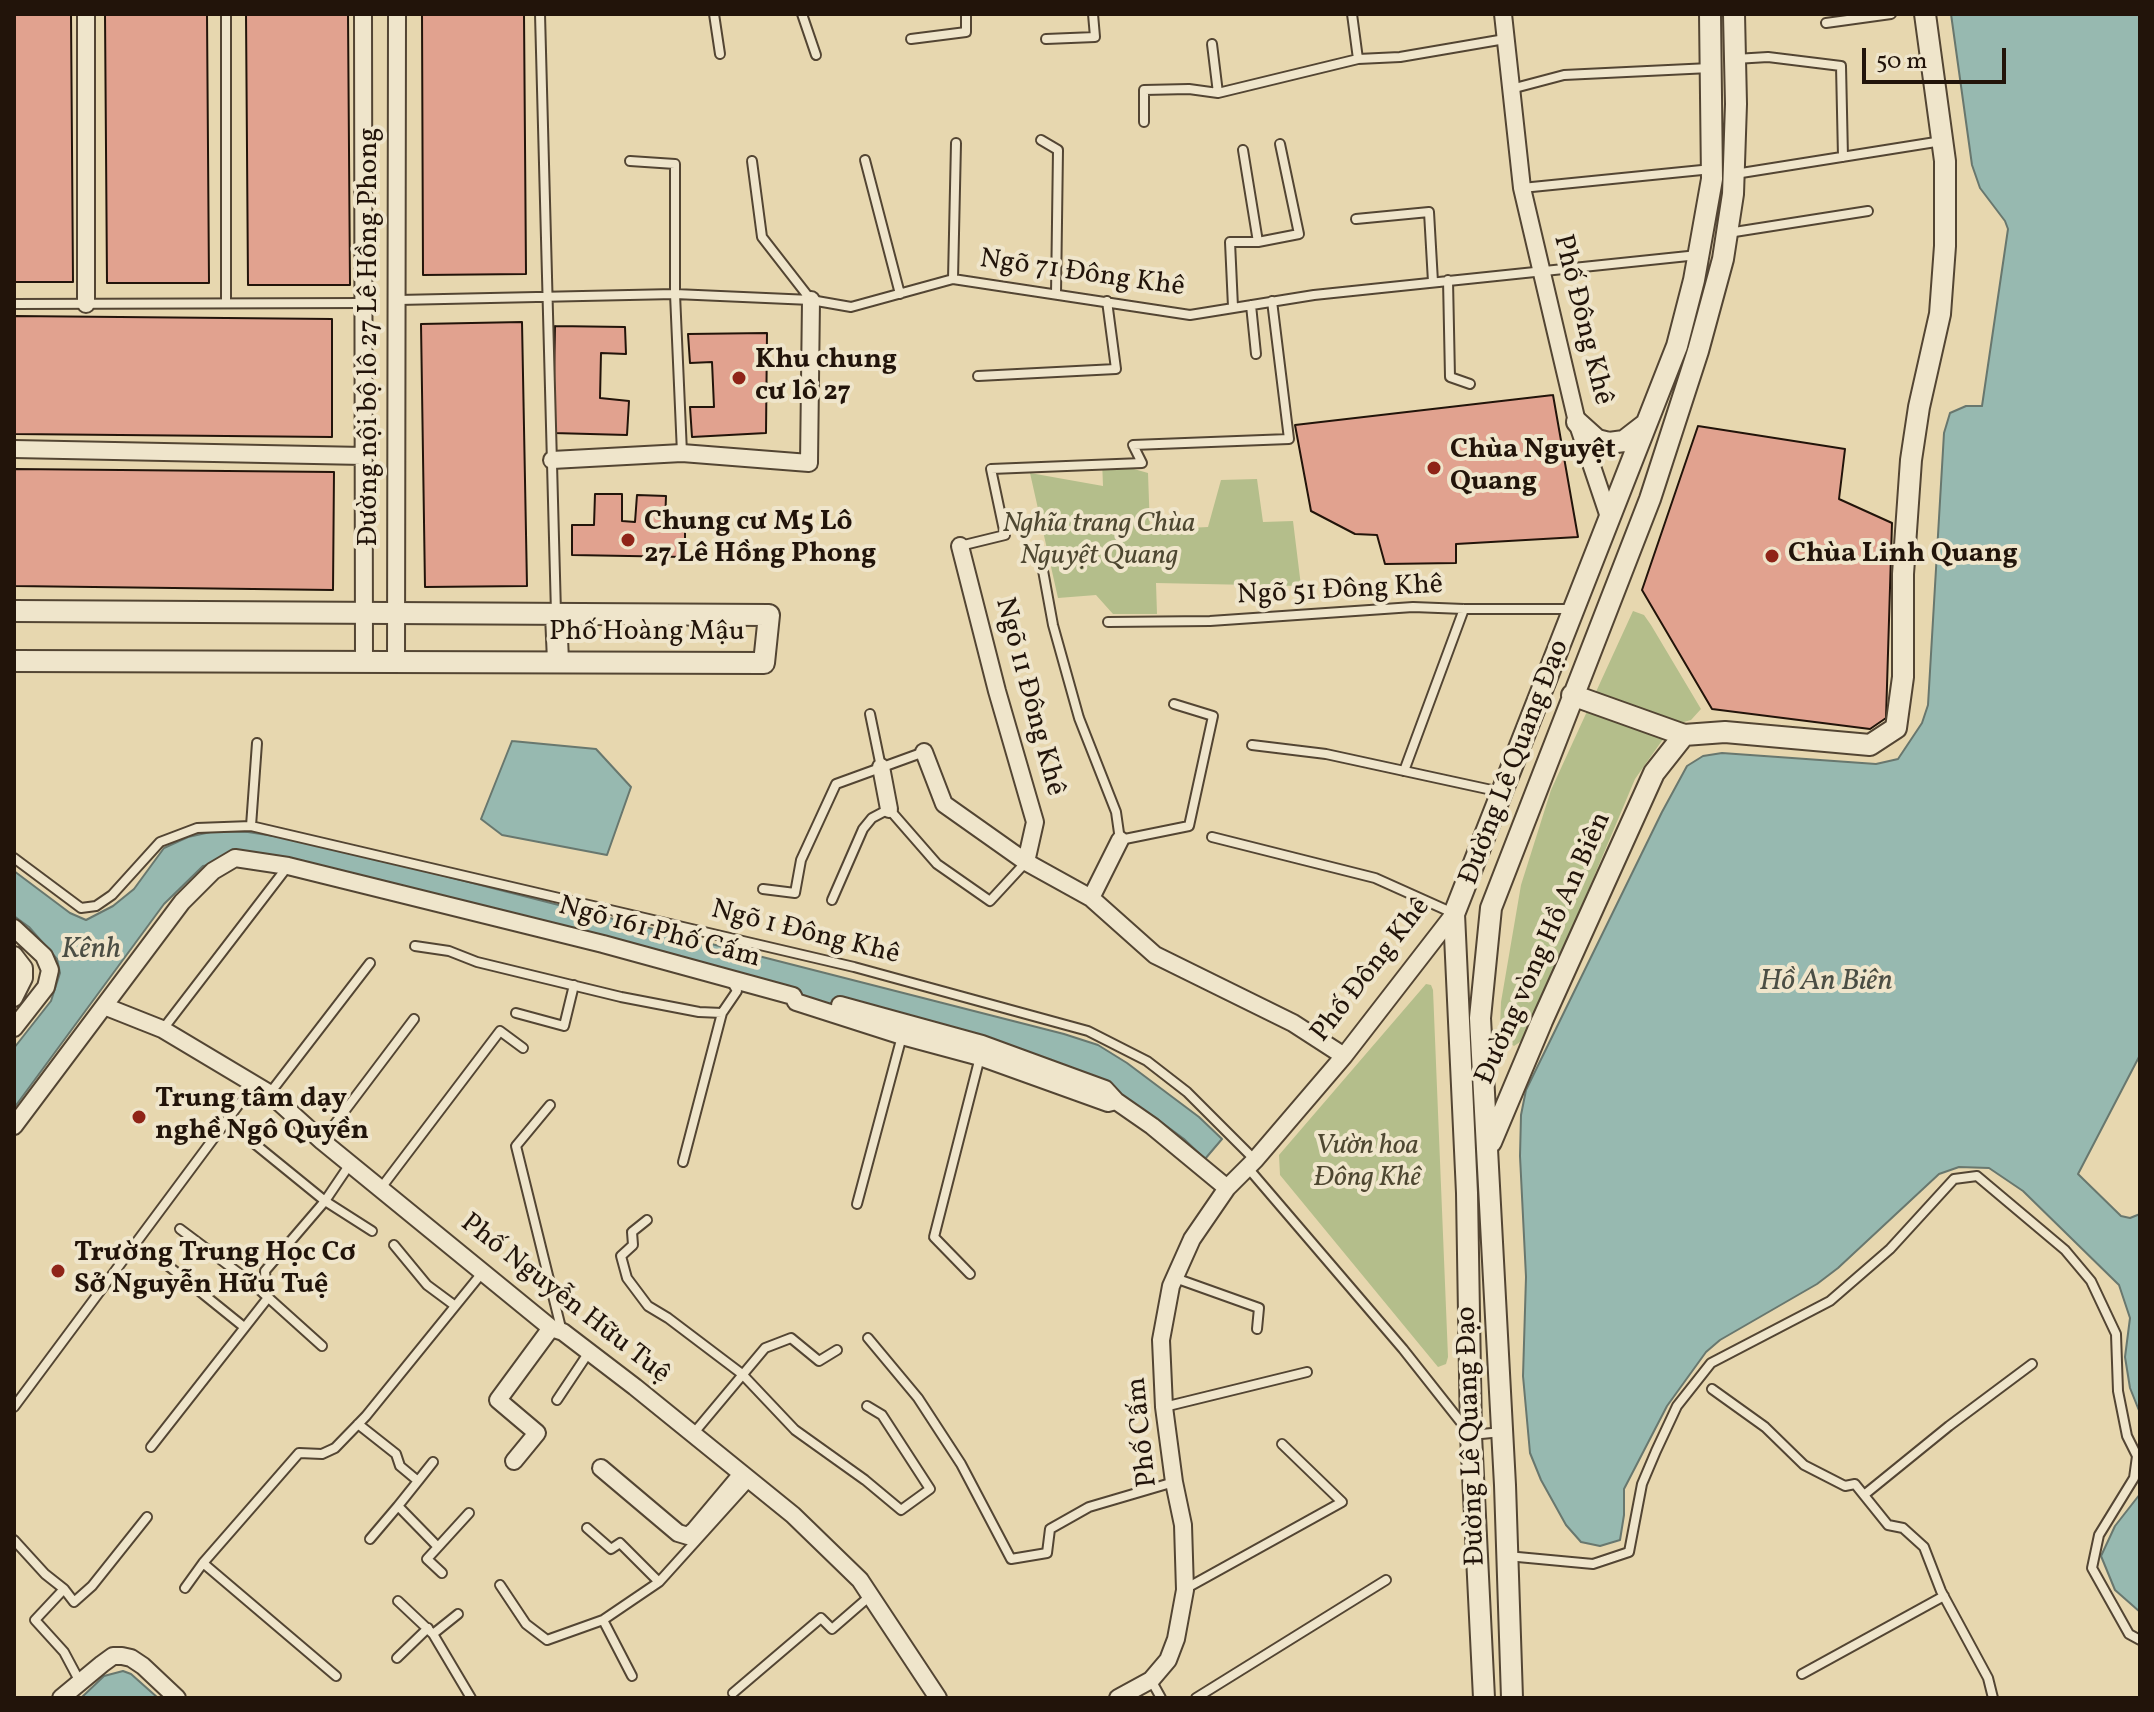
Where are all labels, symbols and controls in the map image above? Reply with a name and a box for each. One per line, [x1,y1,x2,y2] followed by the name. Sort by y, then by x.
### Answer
[1866,32,2010,82] scale bar
[1876,45,1928,79] text: 50 m
[354,127,388,547] street label: Đường nội bộ lô 27 Lê Hồng Phong
[1544,231,1618,409] street label: Phố Đông Khê
[977,244,1187,306] street label: Ngõ 71 Đông Khê
[755,345,897,411] place label: Khu chung cư lô 27
[730,369,748,387] marker: Khu chung cư lô 27
[1450,435,1616,501] place label: Chùa Nguyệt Quang
[1425,459,1443,477] marker: Chùa Nguyệt Quang
[644,507,876,573] place label: Chung cư M5 Lô 27 Lê Hồng Phong
[1003,509,1195,575] park label: Nghĩa trang Chùa Nguyệt Quang
[619,531,637,549] marker: Chung cư M5 Lô 27 Lê Hồng Phong
[1788,539,2018,573] place label: Chùa Linh Quang
[1763,547,1781,565] marker: Chùa Linh Quang
[1236,570,1444,614] street label: Ngõ 51 Đông Khê
[985,594,1071,800] street label: Ngõ 11 Đông Khê
[549,617,745,651] street label: Phố Hoàng Mậu
[1454,636,1578,890] street label: Đường Lê Quang Đạo
[1470,808,1620,1090] street label: Đường vòng Hồ An Biên
[554,891,764,977] street label: Ngõ 161 Phố Cấm
[1305,892,1439,1050] street label: Phố Đông Khê
[707,894,903,974] street label: Ngõ 1 Đông Khê
[61,933,121,969] water label: Kênh
[1759,965,1893,1001] water label: Hồ An Biên
[155,1084,369,1150] place label: Trung tâm dạy nghề Ngô Quyền
[130,1108,148,1126] marker: Trung tâm dạy nghề Ngô Quyền
[1313,1131,1421,1197] park label: Vườn hoa Đông Khê
[452,1208,676,1392] street label: Phố Nguyễn Hữu Tuệ
[74,1238,356,1304] place label: Trường Trung Học Cơ Sở Nguyễn Hữu Tuệ
[49,1262,67,1280] marker: Trường Trung Học Cơ Sở Nguyễn Hữu Tuệ
[1452,1306,1494,1566] street label: Đường Lê Quang Đạo
[1122,1375,1166,1489] street label: Phố Cấm

